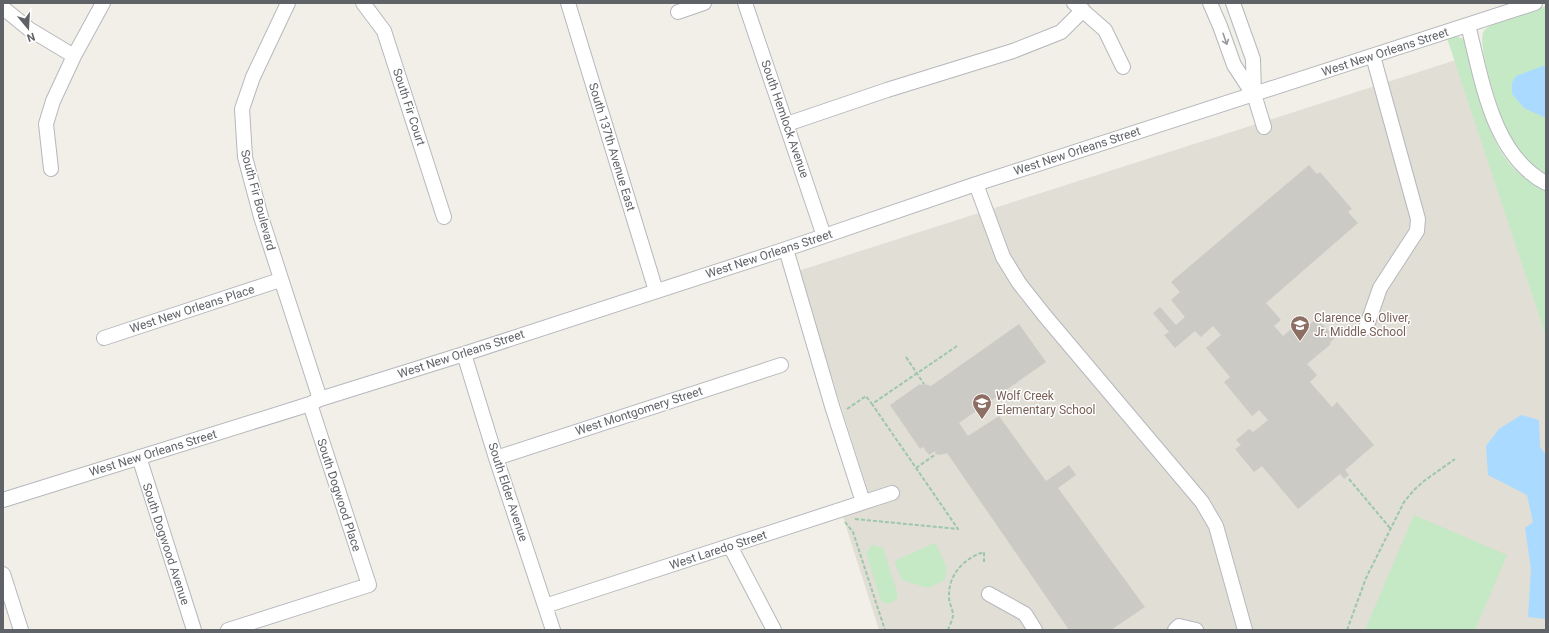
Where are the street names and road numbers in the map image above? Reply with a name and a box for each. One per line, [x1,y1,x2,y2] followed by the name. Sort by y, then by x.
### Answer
[1320,25,1450,79] street label: West New Orleans Street
[758,58,812,180] street label: South Hemlock Avenue
[390,67,428,147] street label: South Fir Court
[586,81,638,213] street label: South 137th Avenue East
[1012,124,1142,178] street label: West New Orleans Street
[238,148,278,252] street label: South Fir Boulevard
[704,227,834,281] street label: West New Orleans Street
[128,282,256,336] street label: West New Orleans Place
[396,327,526,381] street label: West New Orleans Street
[574,384,704,438] street label: West Montgomery Street
[88,427,218,479] street label: West New Orleans Street
[314,437,364,553] street label: South Dogwood Place
[485,441,531,543] street label: South Elder Avenue
[140,481,192,607] street label: South Dogwood Avenue
[668,528,768,572] street label: West Laredo Street

